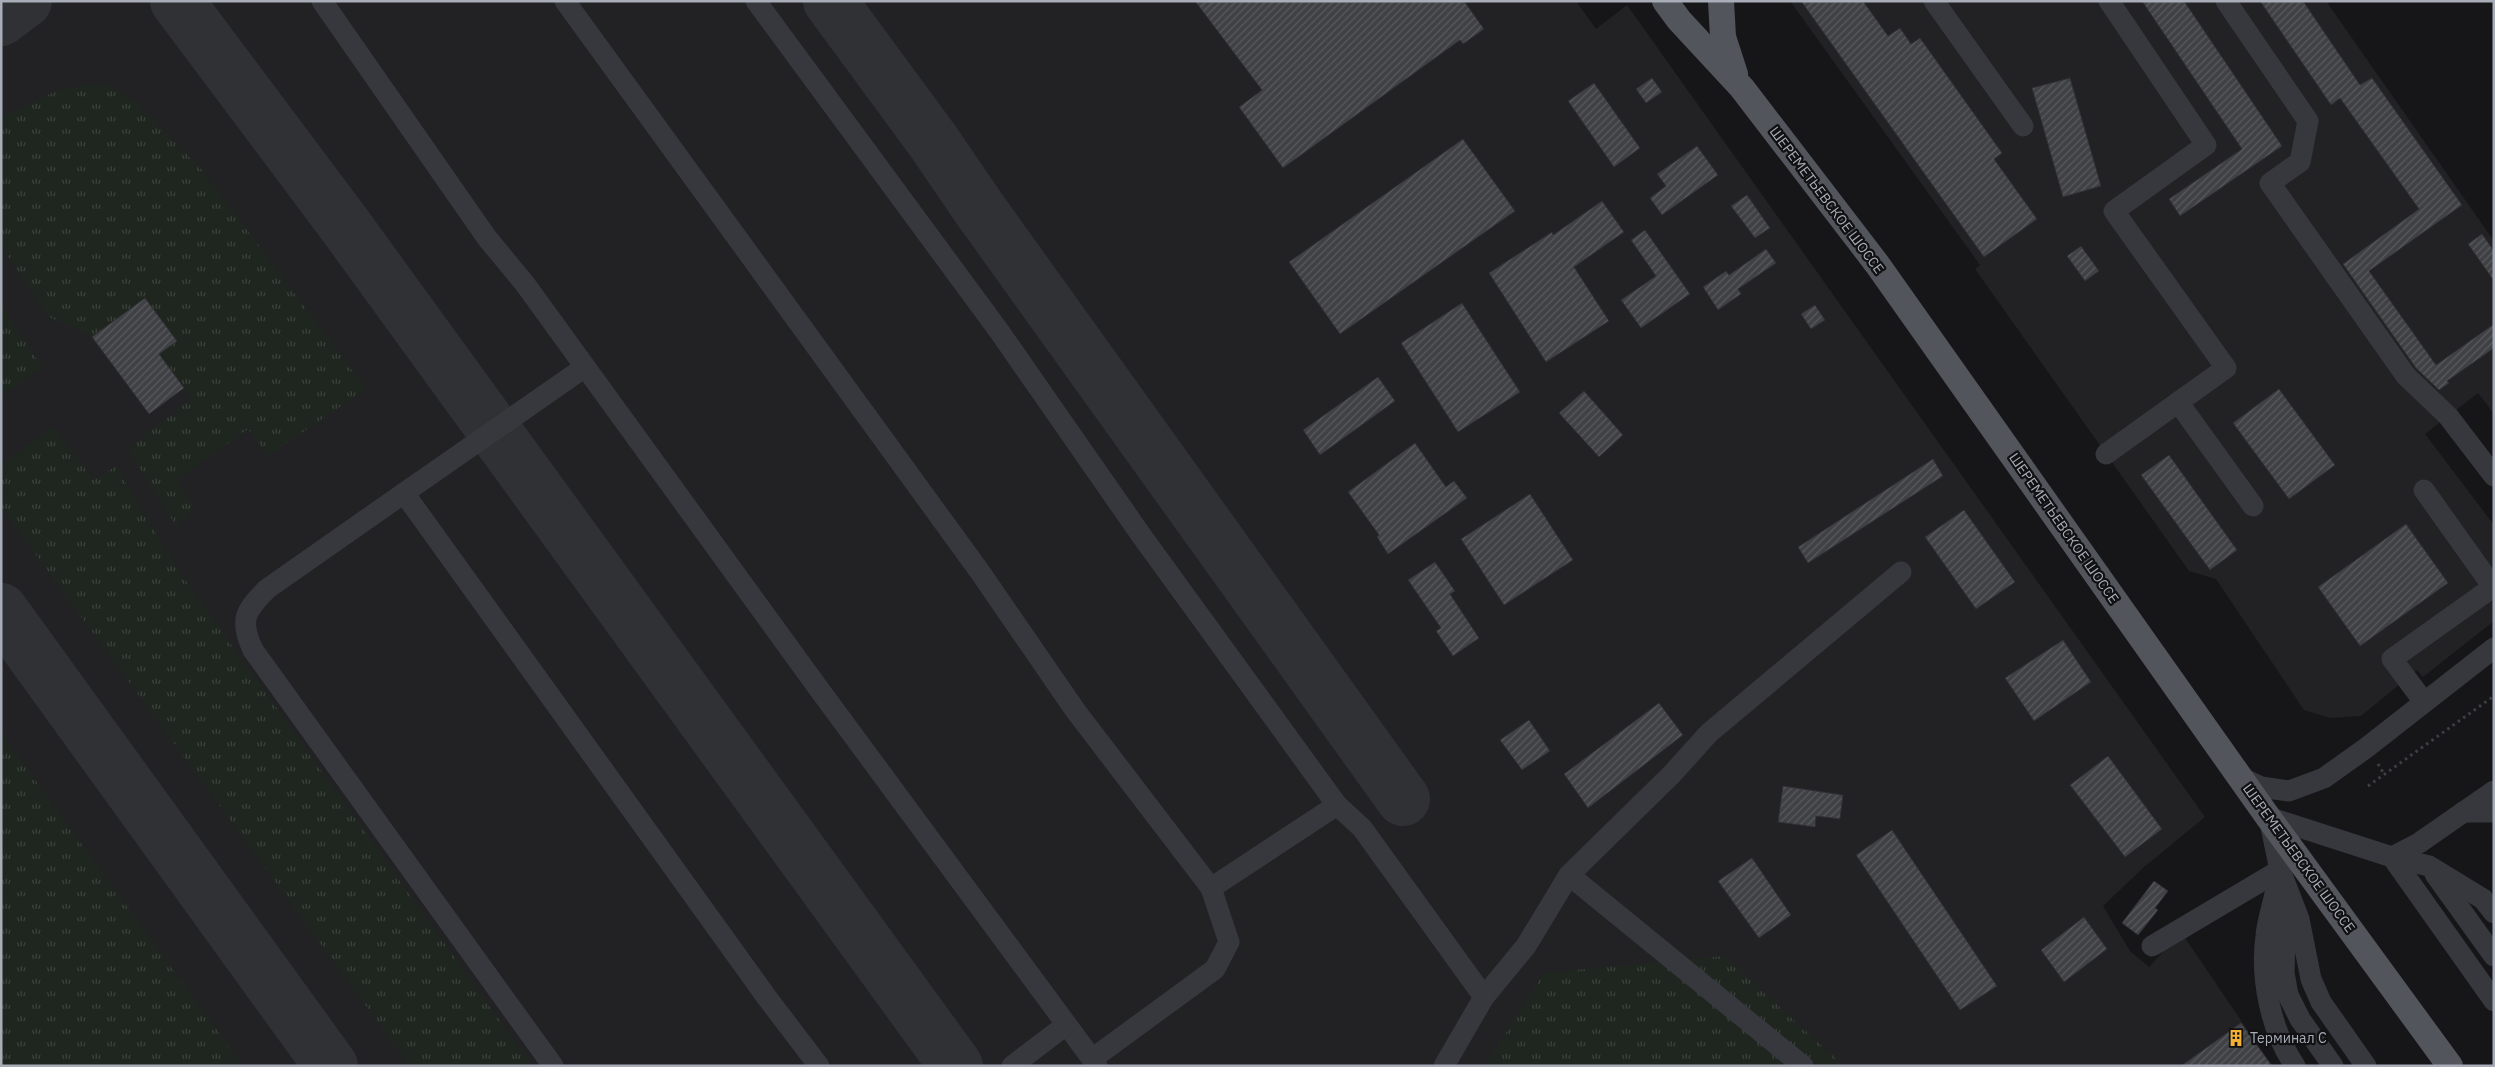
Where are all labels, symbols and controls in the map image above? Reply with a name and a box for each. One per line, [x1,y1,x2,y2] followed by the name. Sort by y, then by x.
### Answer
[1766,123,1888,277] street label: ШЕРЕМЕТЬЕВСКОЕ ШОССЕ
[2005,449,2123,607] street label: ШЕРЕМЕТЬЕВСКОЕ ШОССЕ
[2239,780,2359,936] street label: ШЕРЕМЕТЬЕВСКОЕ ШОССЕ
[2226,1028,2246,1048] building icon: Терминал C
[2250,1029,2327,1047] place label: Терминал C

